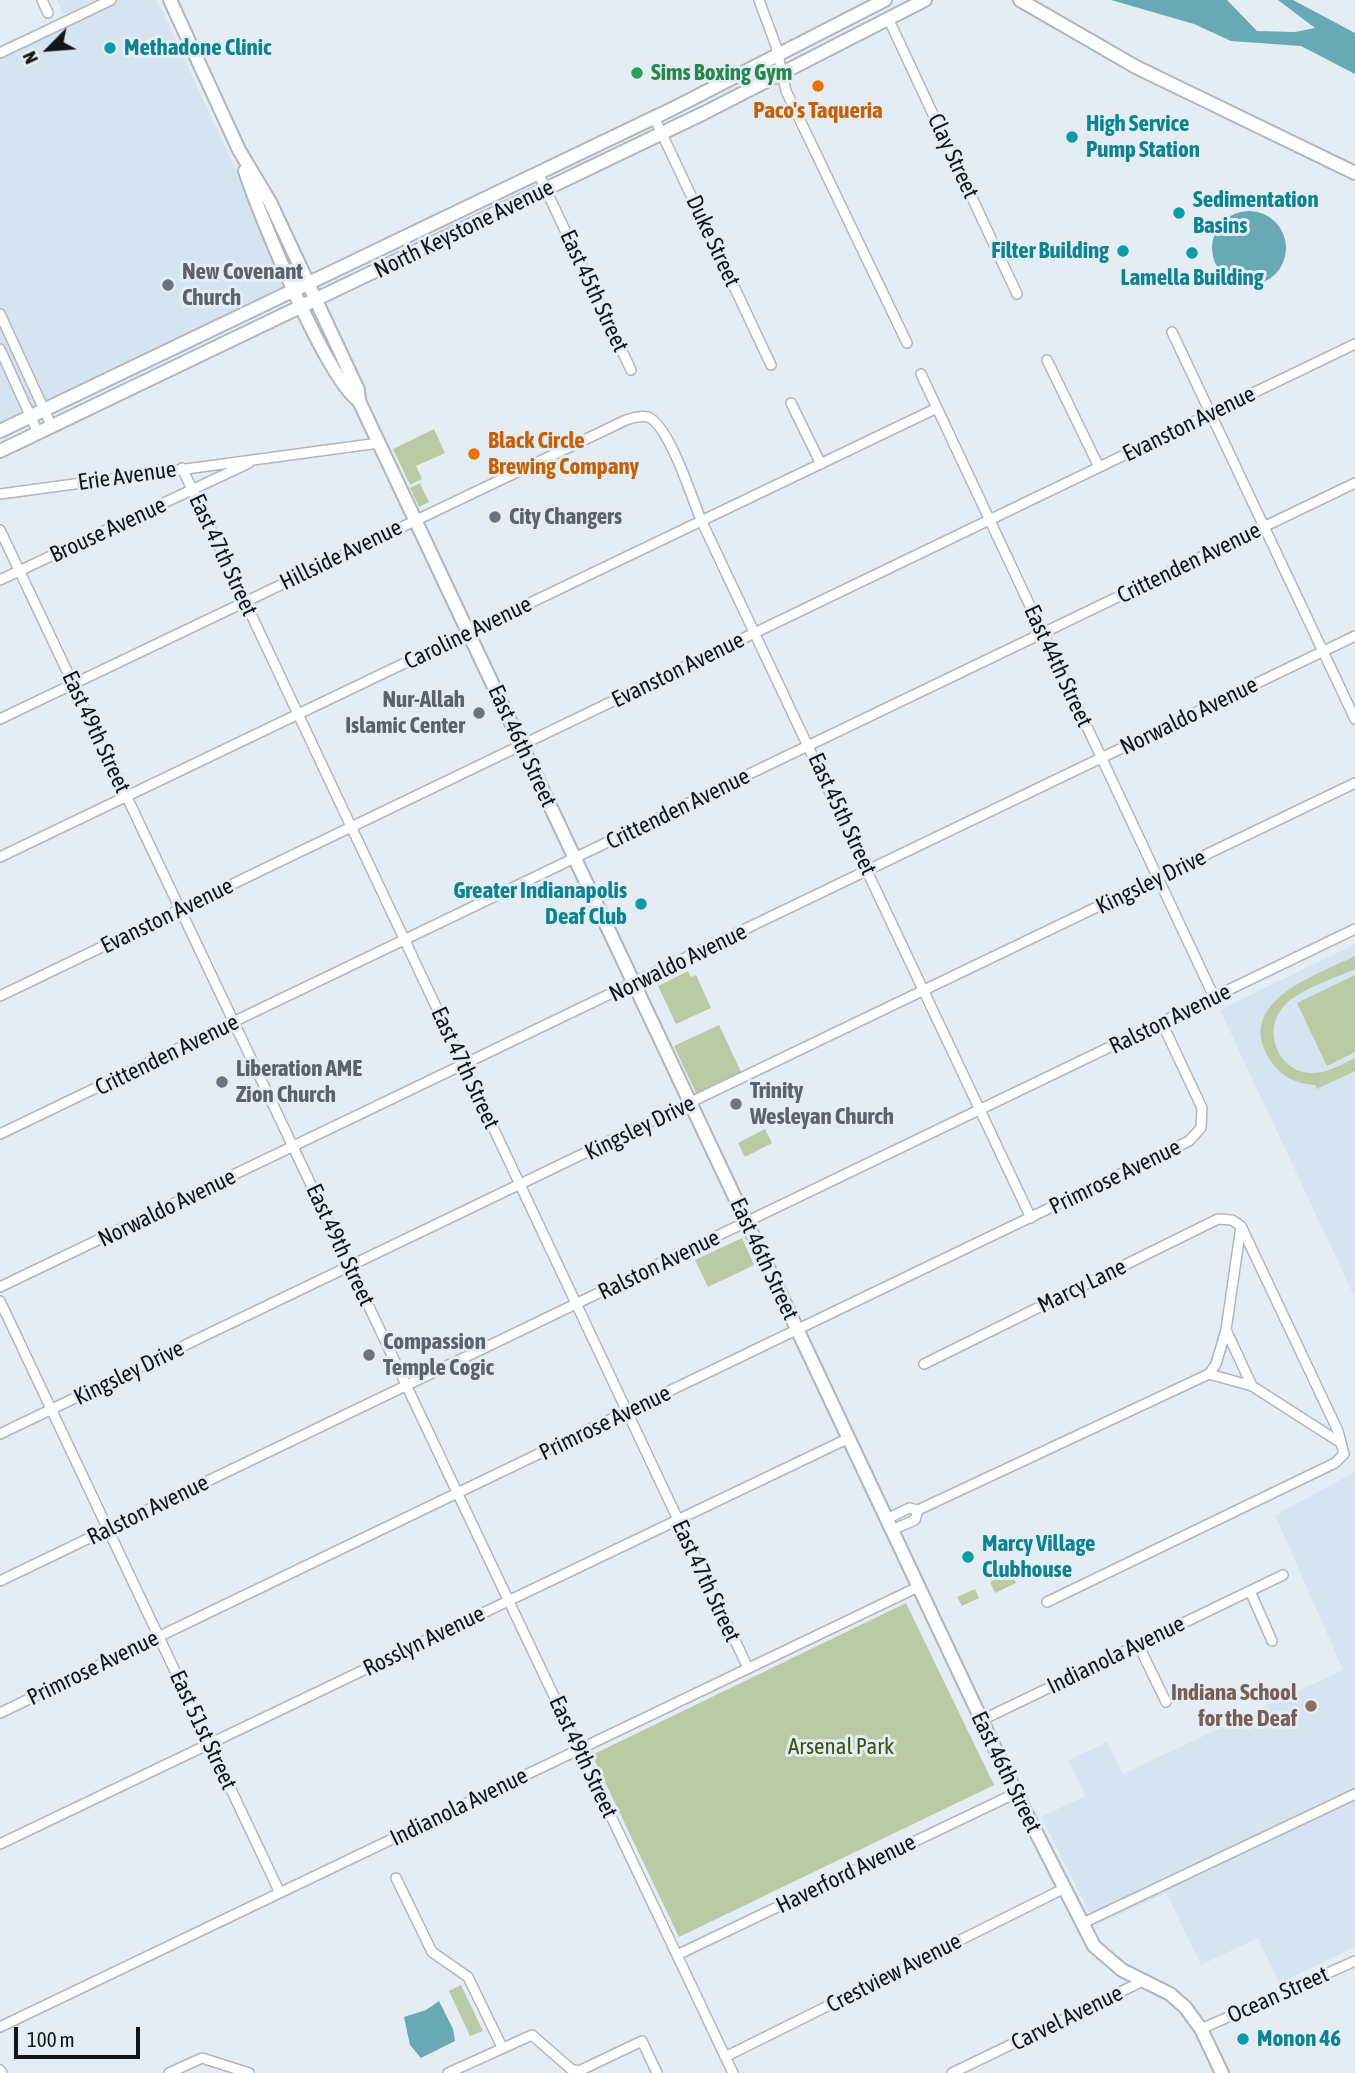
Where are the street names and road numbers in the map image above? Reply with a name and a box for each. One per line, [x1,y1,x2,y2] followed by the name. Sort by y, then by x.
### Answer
[921,109,985,203] street label: Clay Street
[370,174,558,284] street label: North Keystone Avenue
[680,191,746,291] street label: Duke Street
[554,226,634,356] street label: East 45th Street
[1118,380,1260,468] street label: Evanston Avenue
[76,455,178,497] street label: Erie Avenue
[183,490,263,620] street label: East 47th Street
[46,491,170,569] street label: Brouse Avenue
[275,514,407,596] street label: Hillside Avenue
[1113,516,1265,610] street label: Crittenden Avenue
[400,590,536,676] street label: Caroline Avenue
[1018,601,1098,731] street label: East 44th Street
[607,626,749,714] street label: Evanston Avenue
[56,667,136,797] street label: East 49th Street
[1116,671,1262,761] street label: Norwaldo Avenue
[482,681,562,811] street label: East 46th Street
[802,749,882,879] street label: East 45th Street
[602,762,754,856] street label: Crittenden Avenue
[1091,843,1211,921] street label: Kingsley Drive
[96,872,238,960] street label: Evanston Avenue
[605,918,751,1008] street label: Norwaldo Avenue
[1105,978,1235,1060] street label: Ralston Avenue
[425,1003,505,1133] street label: East 47th Street
[91,1008,243,1102] street label: Crittenden Avenue
[580,1089,700,1167] street label: Kingsley Drive
[1045,1133,1185,1221] street label: Primrose Avenue
[94,1163,240,1253] street label: Norwaldo Avenue
[300,1180,380,1310] street label: East 49th Street
[724,1194,804,1324] street label: East 46th Street
[594,1224,724,1306] street label: Ralston Avenue
[1033,1253,1131,1319] street label: Marcy Lane
[69,1334,189,1412] street label: Kingsley Drive
[535,1379,675,1467] street label: Primrose Avenue
[83,1469,213,1551] street label: Ralston Avenue
[666,1516,746,1646] street label: East 47th Street
[359,1600,489,1682] street label: Rosslyn Avenue
[1043,1610,1189,1700] street label: Indianola Avenue
[23,1624,163,1712] street label: Primrose Avenue
[163,1666,243,1794] street label: East 51st Street
[543,1692,623,1822] street label: East 49th Street
[965,1707,1047,1837] street label: East 46th Street
[386,1762,532,1852] street label: Indianola Avenue
[772,1828,920,1920] street label: Haverford Avenue
[822,1927,966,2019] street label: Crestview Avenue
[1223,1960,1333,2030] street label: Ocean Street
[1007,1979,1127,2057] street label: Carvel Avenue

